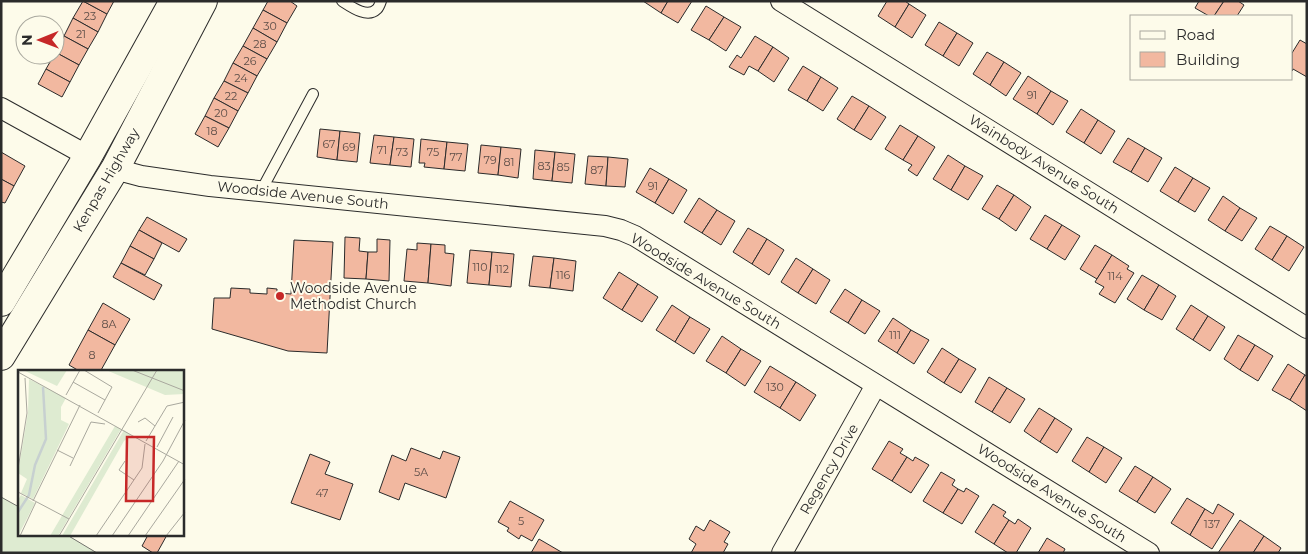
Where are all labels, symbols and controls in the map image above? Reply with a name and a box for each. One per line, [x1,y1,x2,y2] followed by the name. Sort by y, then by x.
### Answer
[84,9,96,23] house number: 23
[15,15,65,65] north arrow
[1130,15,1293,80] legend
[263,19,277,33] house number: 30
[1176,25,1215,44] text: Road
[76,27,86,41] house number: 21
[18,34,36,46] text: N
[253,37,267,51] house number: 28
[1176,50,1240,69] text: Building
[244,54,257,68] house number: 26
[234,71,248,85] house number: 24
[1027,88,1037,102] house number: 91
[225,89,237,103] house number: 22
[214,106,228,120] house number: 20
[966,110,1122,218] street label: Wainbody Avenue South
[69,124,143,235] street label: Kenpas Highway
[207,124,218,138] house number: 18
[322,137,336,151] house number: 67
[342,140,356,154] house number: 69
[377,143,387,157] house number: 71
[396,145,408,159] house number: 73
[427,145,439,159] house number: 75
[450,150,462,164] house number: 77
[483,153,497,167] house number: 79
[504,155,515,169] house number: 81
[537,159,551,173] house number: 83
[556,160,570,174] house number: 85
[590,163,604,177] house number: 87
[216,177,390,213] street label: Woodside Avenue South
[648,179,658,193] house number: 91
[627,229,785,333] street label: Woodside Avenue South
[472,260,488,274] house number: 110
[495,262,509,276] house number: 112
[556,268,571,282] house number: 116
[1107,269,1123,283] house number: 114
[290,279,417,313] place label: Woodside Avenue Methodist Church
[274,290,286,302] marker: Woodside Avenue Methodist Church
[102,317,117,331] house number: 8A
[889,328,901,342] house number: 111
[88,348,96,362] house number: 8
[18,370,184,536] inset map
[766,380,784,394] house number: 130
[796,420,862,518] street label: Regency Drive
[974,440,1130,546] street label: Woodside Avenue South
[414,465,428,479] house number: 5A
[315,486,329,500] house number: 47
[518,514,524,528] house number: 5
[1204,517,1220,531] house number: 137

